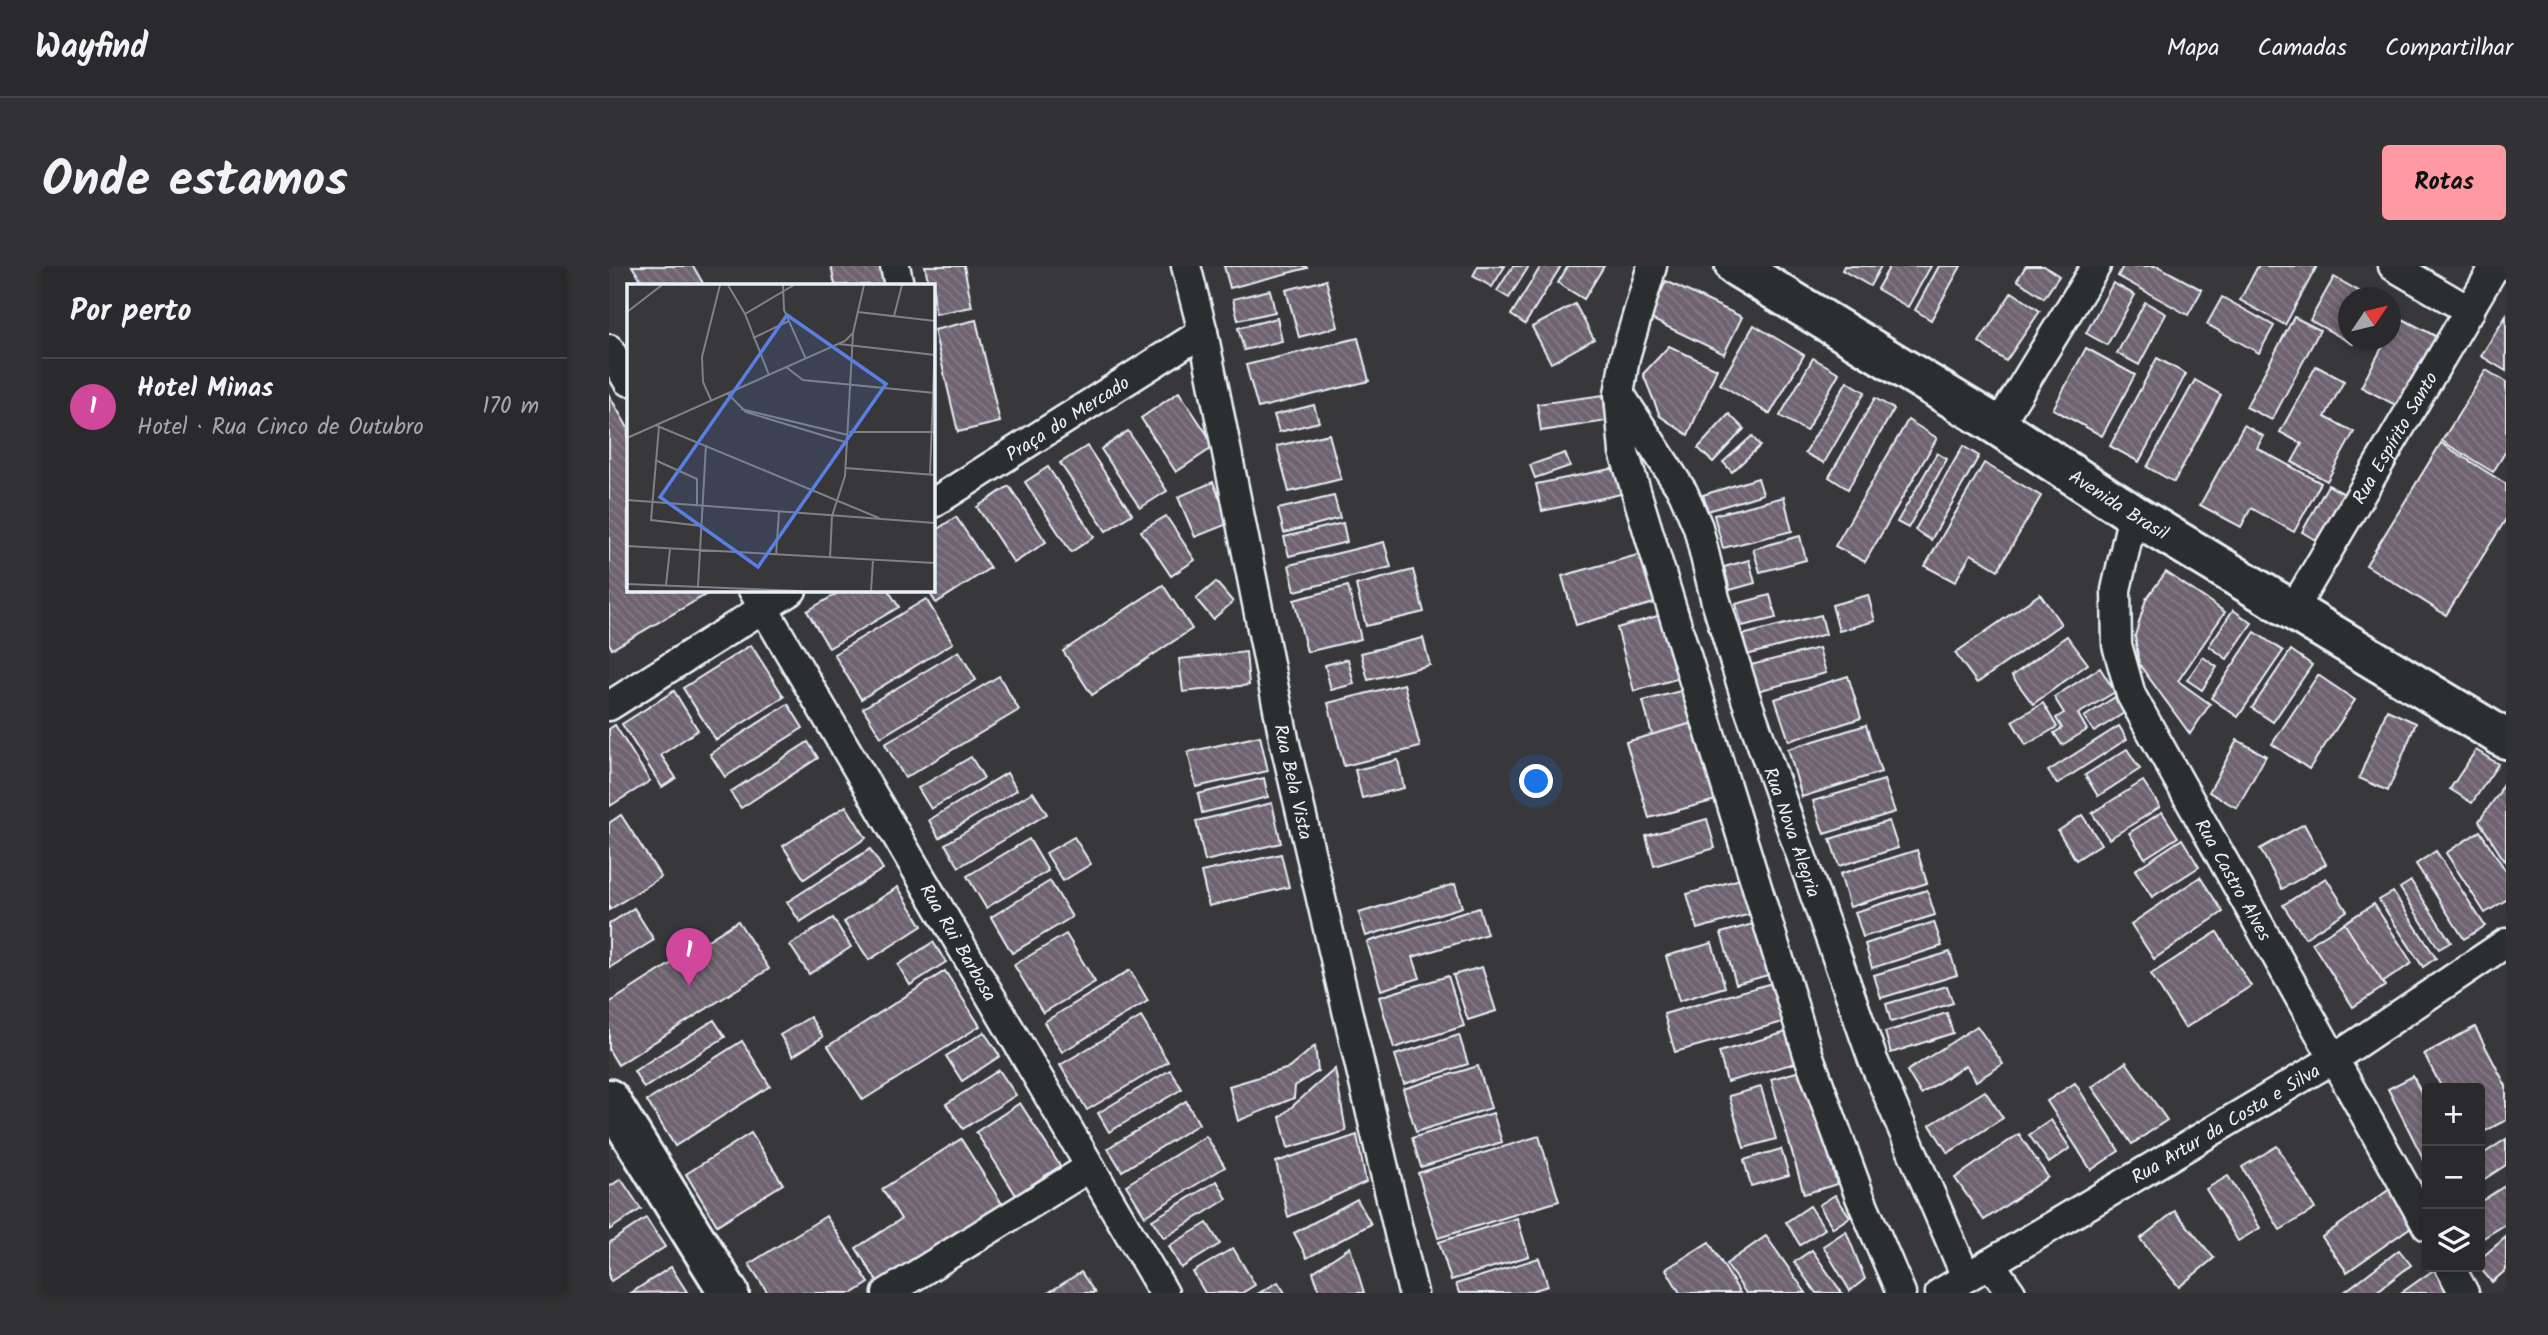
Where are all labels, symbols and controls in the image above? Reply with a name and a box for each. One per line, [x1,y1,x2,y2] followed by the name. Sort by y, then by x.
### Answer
[35,22,148,75] text: Wayfind
[2167,29,2220,68] text: Mapa
[2258,29,2347,68] text: Camadas
[2385,29,2513,68] text: Compartilhar
[42,143,348,221] text: Onde estamos
[2382,145,2506,220] button: Rotas
[627,284,935,592] inset map
[2338,287,2401,350] north arrow
[70,288,191,336] text: Por perto
[2345,367,2447,510] street label: Rua Espírito Santo
[137,368,273,410] text: Hotel Minas
[1001,369,1136,470] street label: Praça do Mercado
[90,389,96,425] text: 1
[482,389,539,425] text: 170 m
[137,410,424,446] text: Hotel · Rua Cinco de Outubro
[2062,463,2174,549] street label: Avenida Brasil
[1264,722,1320,843] street label: Rua Bela Vista
[1754,763,1828,902] street label: Rua Nova Alegria
[1519,764,1553,798] your location
[2186,814,2278,947] street label: Rua Castro Alves
[911,879,1003,1008] street label: Rua Rui Barbosa
[666,928,712,986] pin: 1
[2126,1057,2327,1193] street label: Rua Artur da Costa e Silva
[2422,1083,2485,1272] map controls
[2422,1083,2485,1146] button: +
[2422,1146,2485,1209] button: −
[2422,1209,2485,1272] button: layers

